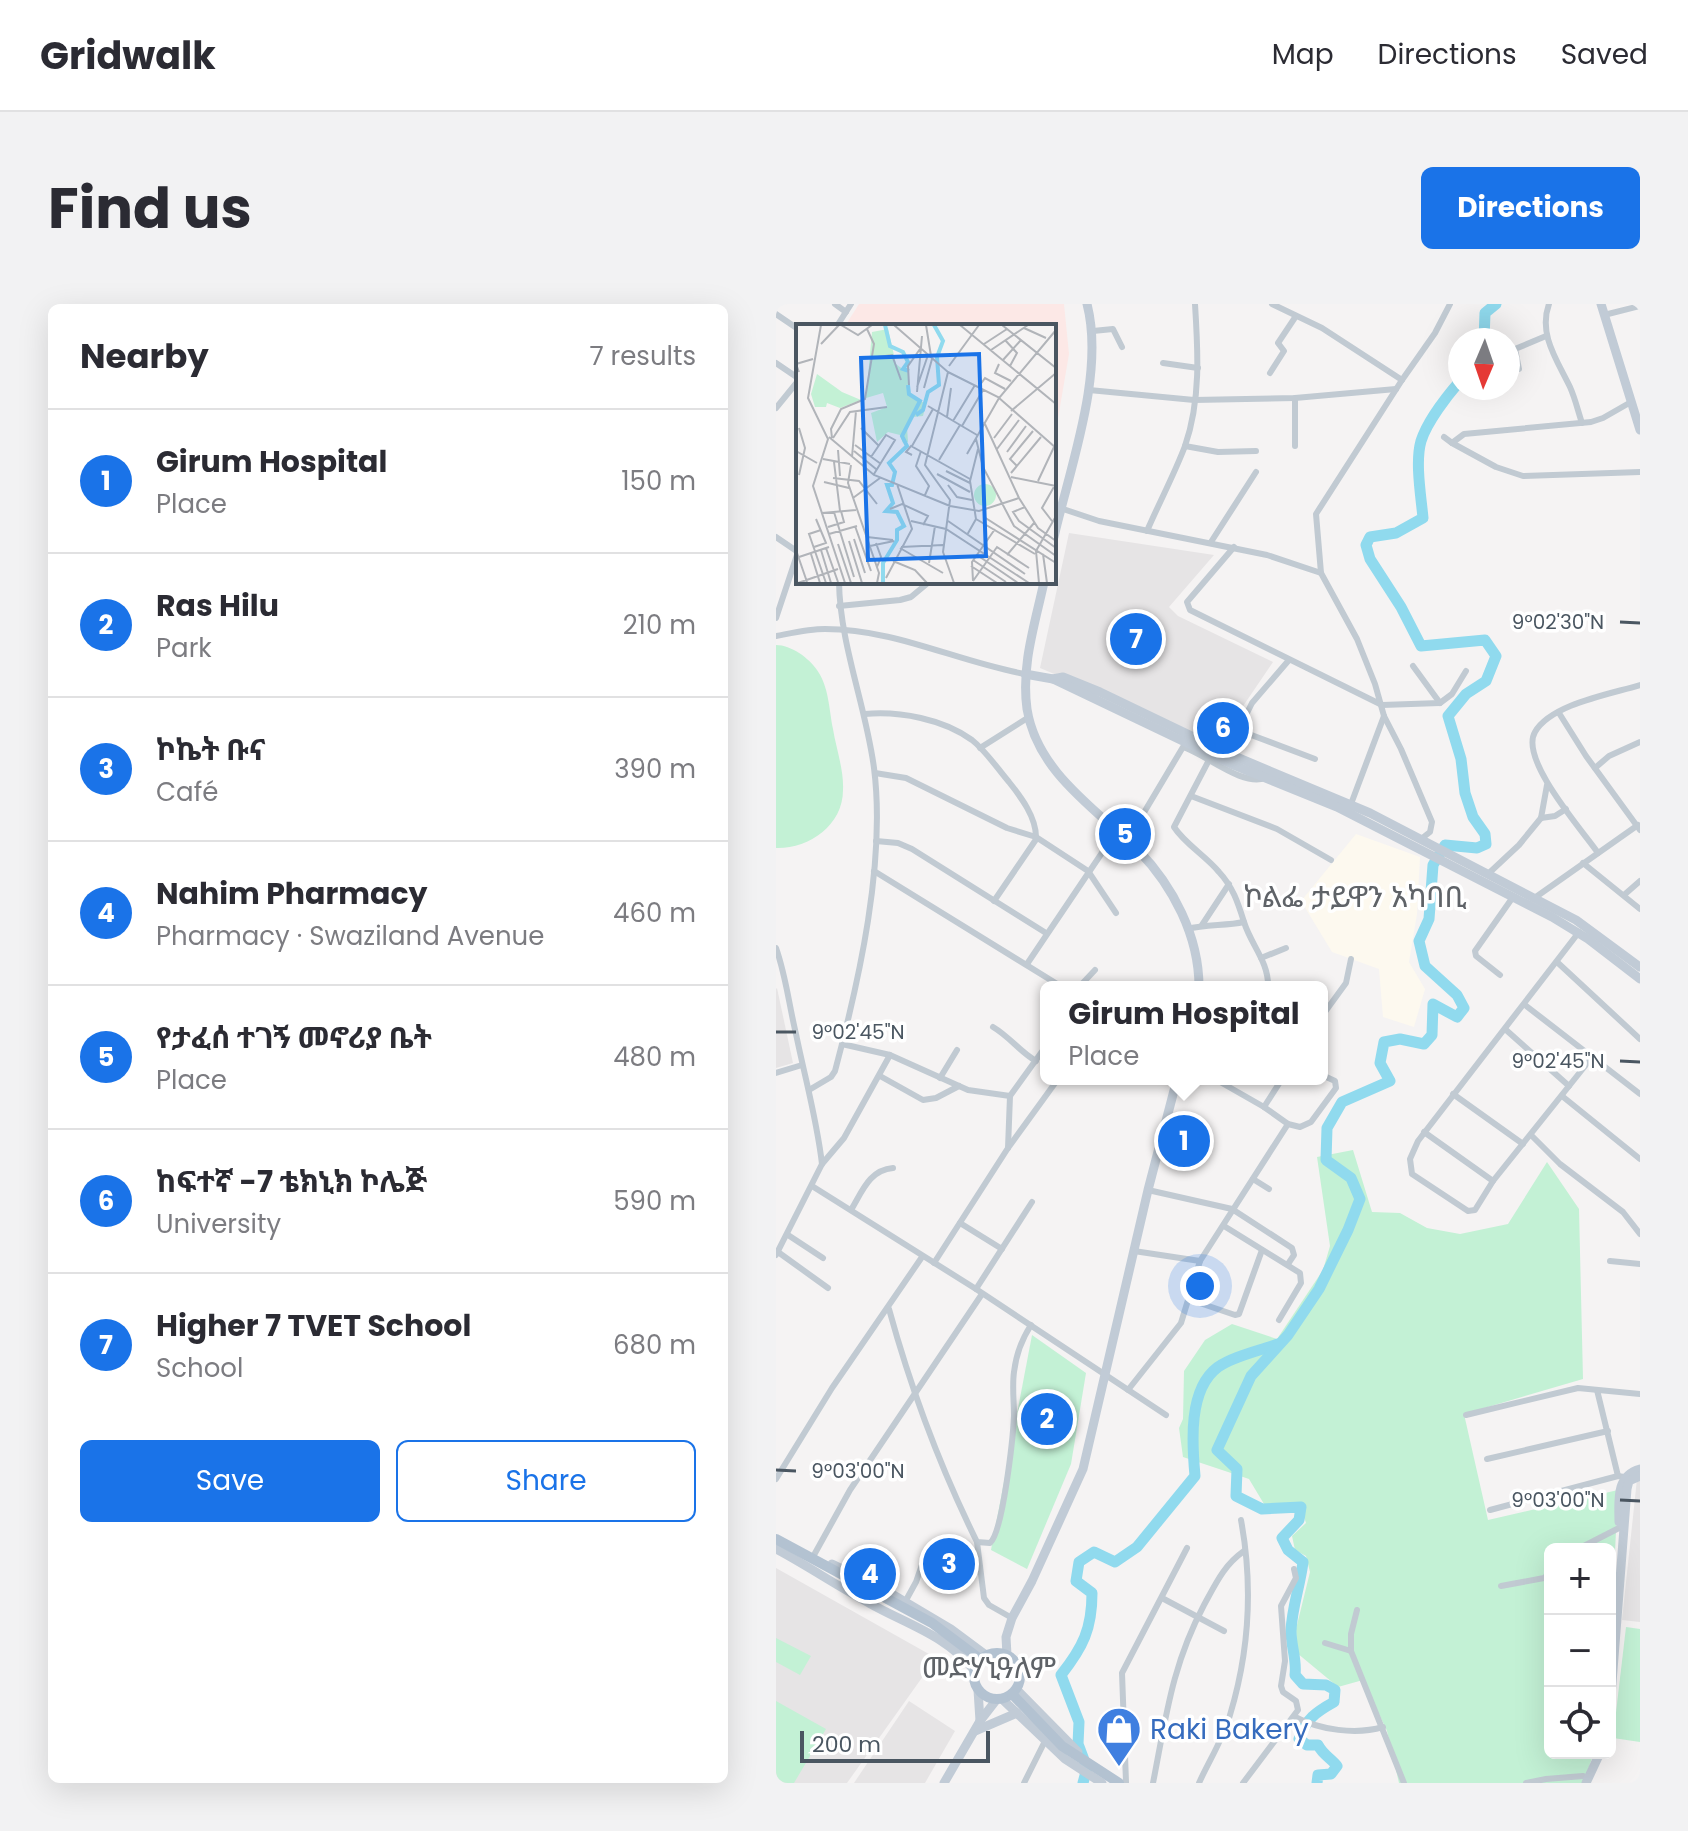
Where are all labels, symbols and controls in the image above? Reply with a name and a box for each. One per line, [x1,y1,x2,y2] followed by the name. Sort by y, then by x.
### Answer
[40,29,216,82] text: Gridwalk
[1272,35,1334,74] text: Map
[1378,35,1517,74] text: Directions
[1561,35,1648,74] text: Saved
[1421,167,1640,249] button: Directions
[48,169,252,248] text: Find us
[796,324,1056,584] inset map
[1448,328,1520,400] north arrow
[80,332,209,380] text: Nearby
[589,338,696,374] text: 7 results
[156,440,387,483] text: Girum Hospital
[101,463,111,499] text: 1
[621,463,696,499] text: 150 m
[156,486,227,522] text: Place
[156,584,279,627] text: Ras Hilu
[99,607,113,643] text: 2
[623,607,696,643] text: 210 m
[1512,608,1604,636] text: 9°02'30"N
[1110,609,1162,669] pin: 7
[156,630,212,666] text: Park
[1197,698,1249,758] pin: 6
[156,728,266,771] text: ኮኬት ቡና
[98,751,114,787] text: 3
[614,751,696,787] text: 390 m
[156,774,218,810] text: Café
[1099,804,1151,864] pin: 5
[156,872,428,915] text: Nahim Pharmacy
[1243,875,1467,918] district label: ኮልፌ ታይዋን አካባቢ
[97,895,115,931] text: 4
[613,895,696,931] text: 460 m
[156,918,544,954] text: Pharmacy · Swaziland Avenue
[1040,981,1328,1085] popup
[1068,992,1300,1035] text: Girum Hospital
[156,1016,432,1059] text: የታፈሰ ተገኝ መኖሪያ ቤት
[811,1018,905,1046] text: 9°02'45"N
[1068,1038,1139,1074] text: Place
[98,1039,114,1075] text: 5
[613,1039,696,1075] text: 480 m
[1511,1047,1605,1075] text: 9°02'45"N
[156,1062,227,1098] text: Place
[1158,1111,1210,1171] pin: 1
[156,1160,427,1203] text: ከፍተኛ -7 ቴክኒክ ኮሌጅ
[98,1183,114,1219] text: 6
[613,1183,696,1219] text: 590 m
[156,1206,281,1242] text: University
[1180,1266,1220,1306] your location
[156,1304,471,1347] text: Higher 7 TVET School
[99,1327,113,1363] text: 7
[613,1327,696,1363] text: 680 m
[156,1350,243,1386] text: School
[1021,1389,1073,1449] pin: 2
[80,1440,380,1522] button: Save
[396,1440,696,1522] button: Share
[811,1457,905,1485] text: 9°03'00"N
[1511,1486,1605,1514] text: 9°03'00"N
[923,1534,975,1594] pin: 3
[1544,1543,1616,1759] map controls
[1544,1543,1616,1615] button: +
[844,1544,896,1604] pin: 4
[1544,1615,1616,1687] button: −
[922,1646,1056,1689] district label: መድሃኒዓለም
[1544,1687,1616,1759] button: locate
[1095,1705,1143,1768] shop icon: Raki Bakery
[1150,1710,1309,1749] place label: Raki Bakery
[800,1727,990,1763] scale bar
[812,1729,881,1760] text: 200 m

